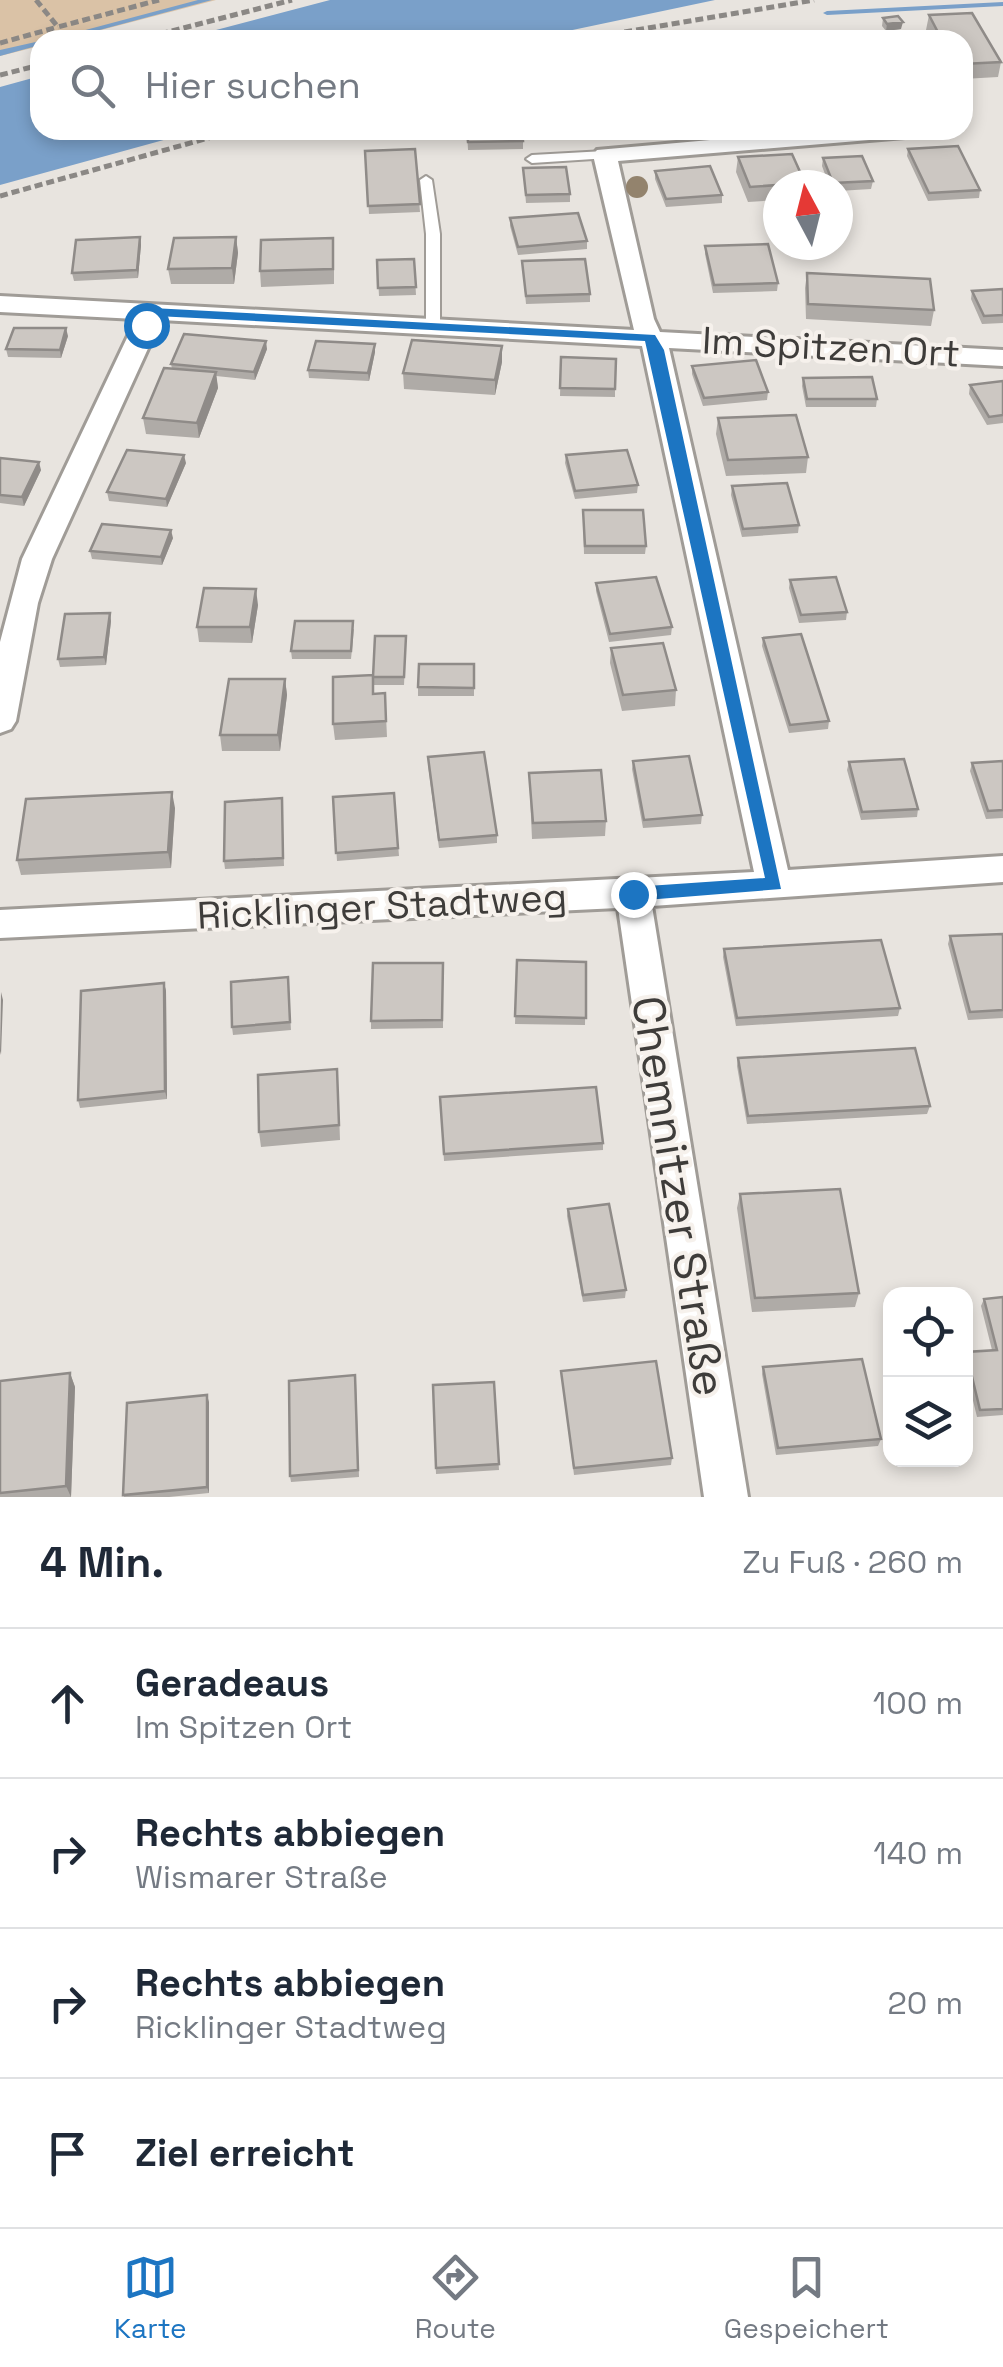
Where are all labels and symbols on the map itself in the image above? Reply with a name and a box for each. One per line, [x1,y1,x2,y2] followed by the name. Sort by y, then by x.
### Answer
[763,170,853,260] north arrow
[124,303,170,349] route start
[701,316,961,378] street label: Im Spitzen Ort
[196,872,568,940] street label: Ricklinger Stadtweg
[611,872,657,918] route end
[619,992,739,1400] street label: Chemnitzer Straße

